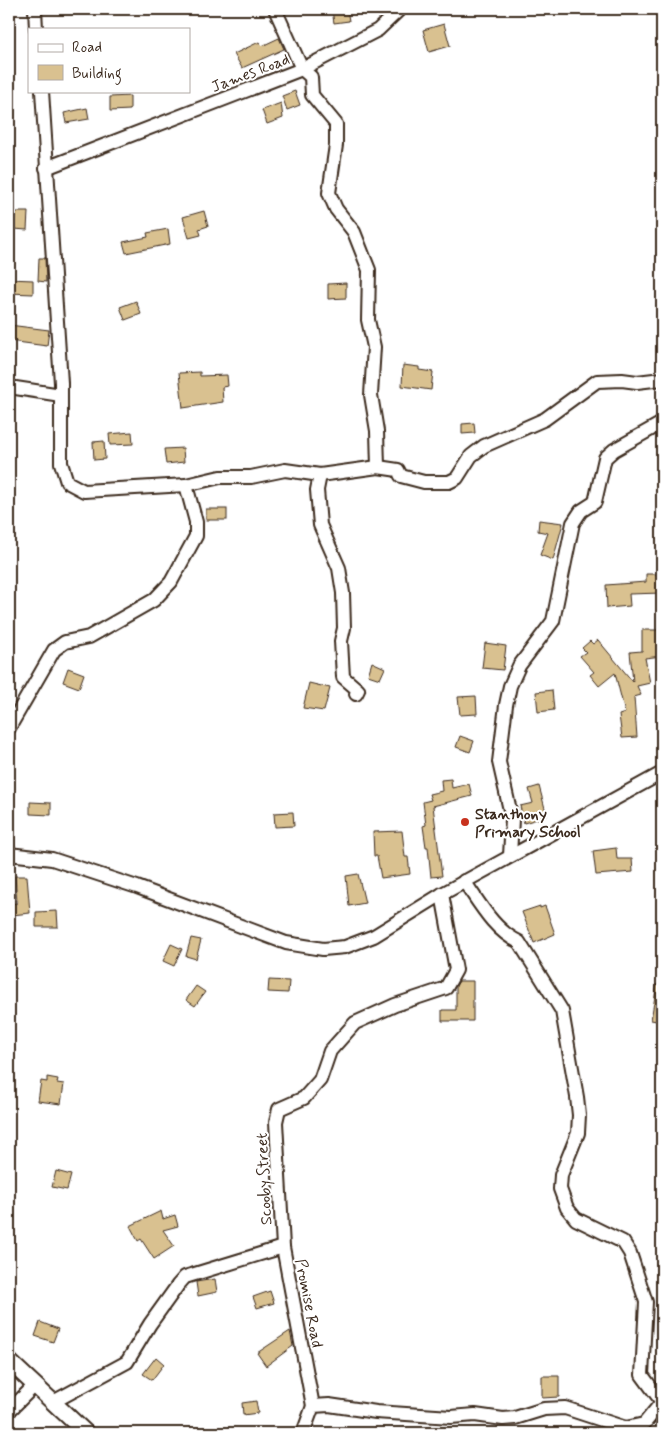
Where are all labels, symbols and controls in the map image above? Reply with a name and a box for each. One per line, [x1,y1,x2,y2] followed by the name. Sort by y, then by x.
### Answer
[28,28,190,92] legend
[72,38,102,58] text: Road
[208,49,293,98] street label: James Road
[72,64,122,85] text: Building
[475,804,581,843] place label: Stanthony Primary School
[459,816,471,828] marker: Stanthony Primary School
[252,1132,277,1226] street label: Scooby Street
[290,1257,327,1350] street label: Promise Road

